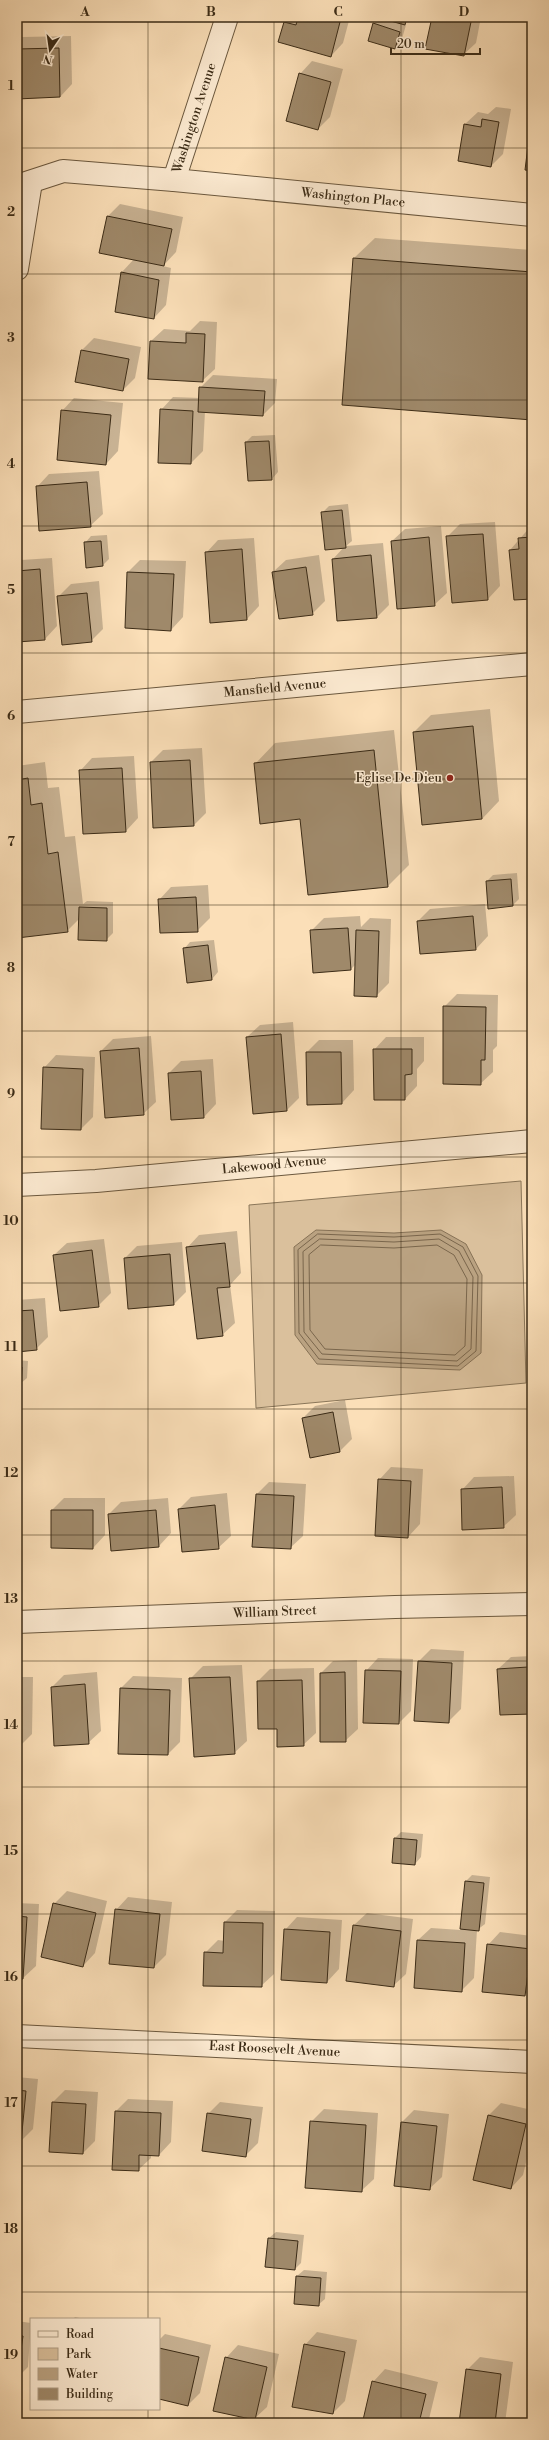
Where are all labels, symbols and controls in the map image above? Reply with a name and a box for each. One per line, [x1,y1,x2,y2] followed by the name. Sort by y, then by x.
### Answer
[79,4,90,20] text: A
[206,4,216,20] text: B
[333,4,343,20] text: C
[459,4,469,20] text: D
[30,30,70,70] north arrow
[391,30,480,56] scale bar
[397,37,425,52] text: 20 m
[42,51,54,67] text: N
[168,60,220,176] street label: Washington Avenue
[8,78,15,94] text: 1
[299,184,406,211] street label: Washington Place
[7,204,15,220] text: 2
[7,330,15,346] text: 3
[7,456,16,472] text: 4
[7,582,15,598] text: 5
[223,675,327,701] street label: Mansfield Avenue
[7,708,15,724] text: 6
[355,770,443,786] place label: Eglise De Dieu
[445,773,455,783] marker: Eglise De Dieu
[7,834,15,850] text: 7
[7,960,15,976] text: 8
[7,1086,15,1102] text: 9
[221,1152,328,1177] street label: Lakewood Avenue
[3,1213,19,1229] text: 10
[5,1339,18,1355] text: 11
[4,1465,18,1481] text: 12
[4,1591,18,1607] text: 13
[232,1602,317,1621] street label: William Street
[4,1717,18,1733] text: 14
[4,1843,18,1859] text: 15
[4,1969,18,1985] text: 16
[209,2038,341,2060] street label: East Roosevelt Avenue
[4,2095,18,2111] text: 17
[4,2221,18,2237] text: 18
[30,2318,160,2410] legend
[66,2327,94,2342] text: Road
[4,2347,18,2363] text: 19
[66,2347,92,2362] text: Park
[65,2367,98,2382] text: Water
[65,2387,114,2402] text: Building

